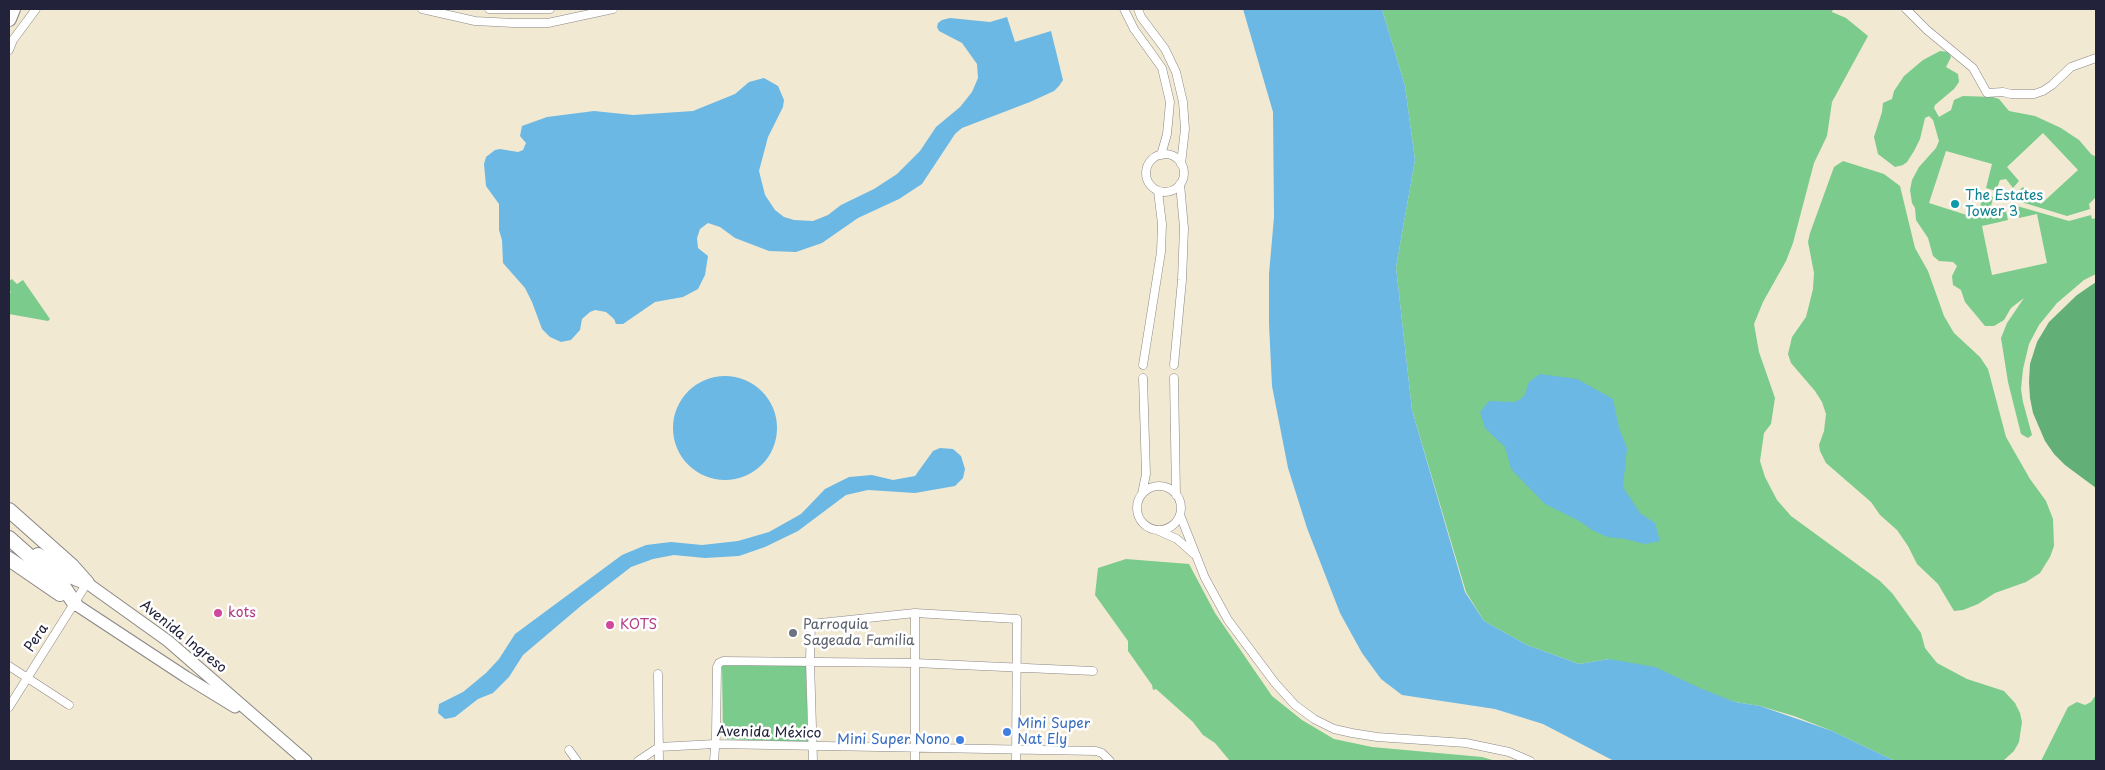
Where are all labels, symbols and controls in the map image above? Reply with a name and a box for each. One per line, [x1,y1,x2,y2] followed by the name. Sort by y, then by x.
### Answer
[1965,188,2043,220] place label: The Estates Tower 3
[1949,198,1961,210] marker: The Estates Tower 3
[136,597,230,677] street label: Avenida Ingreso
[228,605,256,621] place label: kots
[212,607,224,619] marker: kots
[620,617,657,633] place label: KOTS
[803,617,915,650] place label: Parroquia Sageada Familia
[604,619,616,631] marker: KOTS
[22,621,52,655] street label: Pera
[787,627,799,639] marker: Parroquia Sageada Familia
[1017,716,1090,749] place label: Mini Super Nat Ely
[716,724,822,742] street label: Avenida México
[1001,726,1013,738] marker: Mini Super Nat Ely
[837,732,950,748] place label: Mini Super Nono
[954,734,966,746] marker: Mini Super Nono

